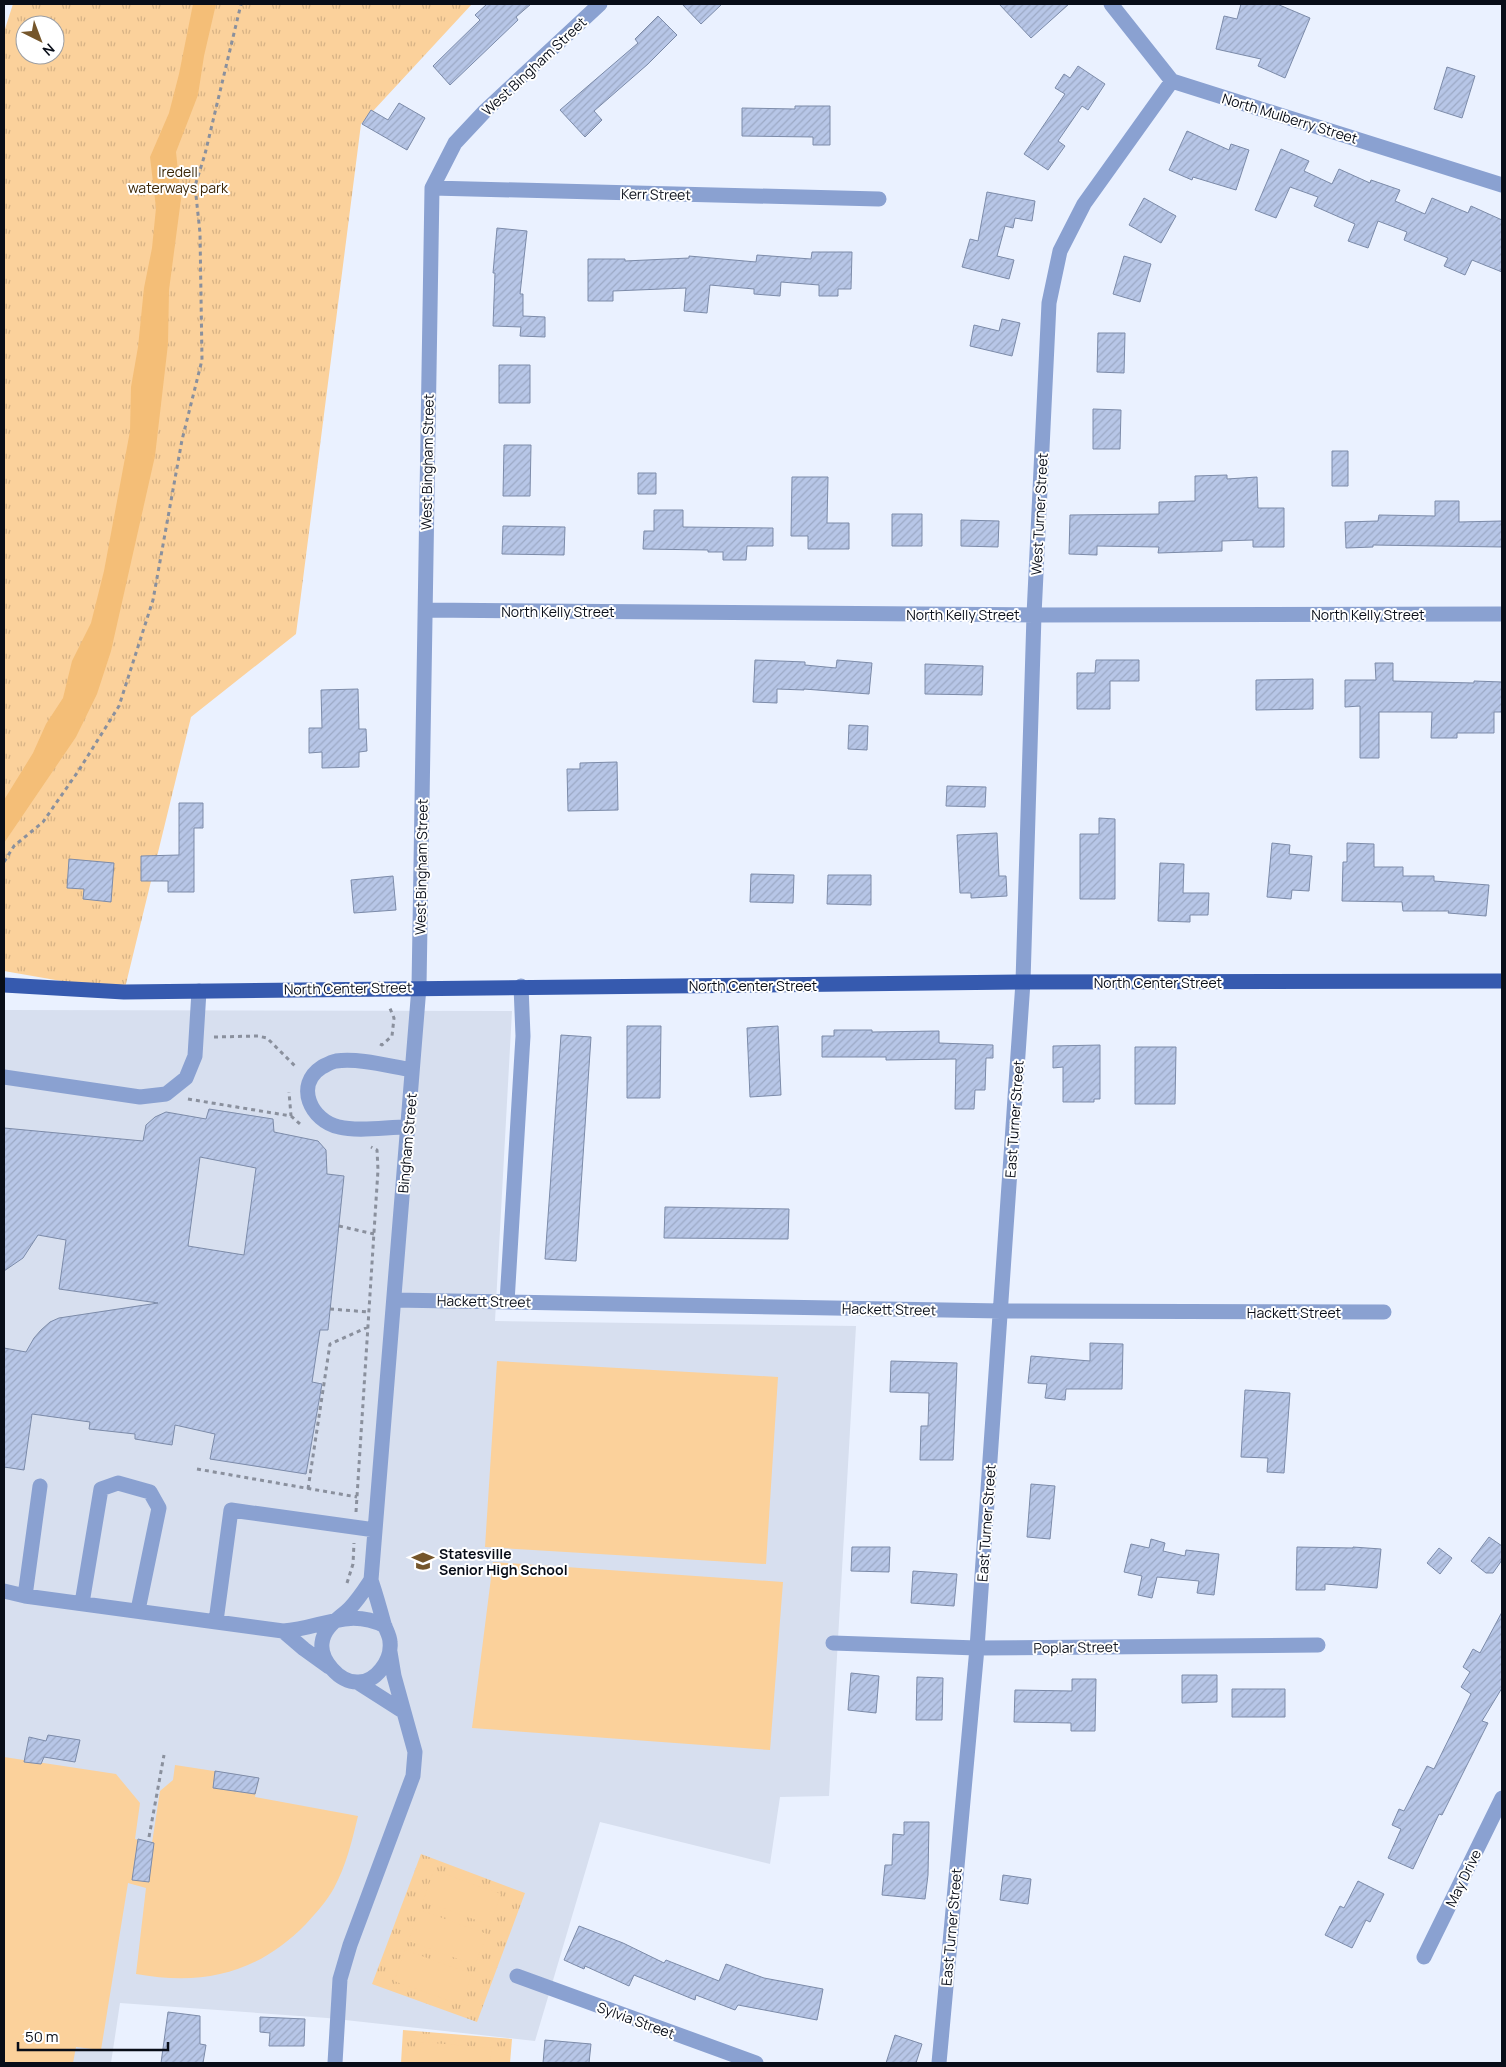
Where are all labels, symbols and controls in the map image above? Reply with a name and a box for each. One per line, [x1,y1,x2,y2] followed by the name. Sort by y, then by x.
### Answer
[478,12,591,120] street label: West Bingham Street
[15,15,65,65] north arrow
[39,40,59,60] text: N
[1220,88,1360,148] street label: North Mulberry Street
[128,162,229,197] park label: Iredell waterways park
[621,184,692,204] street label: Kerr Street
[416,393,438,530] street label: West Bingham Street
[1026,452,1052,576] street label: West Turner Street
[501,602,615,621] street label: North Kelly Street
[906,605,1020,624] street label: North Kelly Street
[1311,605,1425,624] street label: North Kelly Street
[410,798,432,935] street label: West Bingham Street
[1094,973,1223,992] street label: North Center Street
[689,976,818,995] street label: North Center Street
[284,977,413,999] street label: North Center Street
[1000,1059,1028,1178] street label: East Turner Street
[393,1092,421,1194] street label: Bingham Street
[437,1291,532,1311] street label: Hackett Street
[842,1299,937,1319] street label: Hackett Street
[1247,1303,1342,1322] street label: Hackett Street
[972,1463,1000,1582] street label: East Turner Street
[439,1544,568,1579] place label: Statesville Senior High School
[410,1548,436,1574] school or university icon: Statesville Senior High School
[1033,1637,1119,1657] street label: Poplar Street
[1441,1846,1485,1910] street label: May Drive
[936,1867,966,1987] street label: East Turner Street
[595,1997,678,2043] street label: Sylvia Street
[18,2020,168,2052] scale bar
[25,2026,59,2047] text: 50 m

